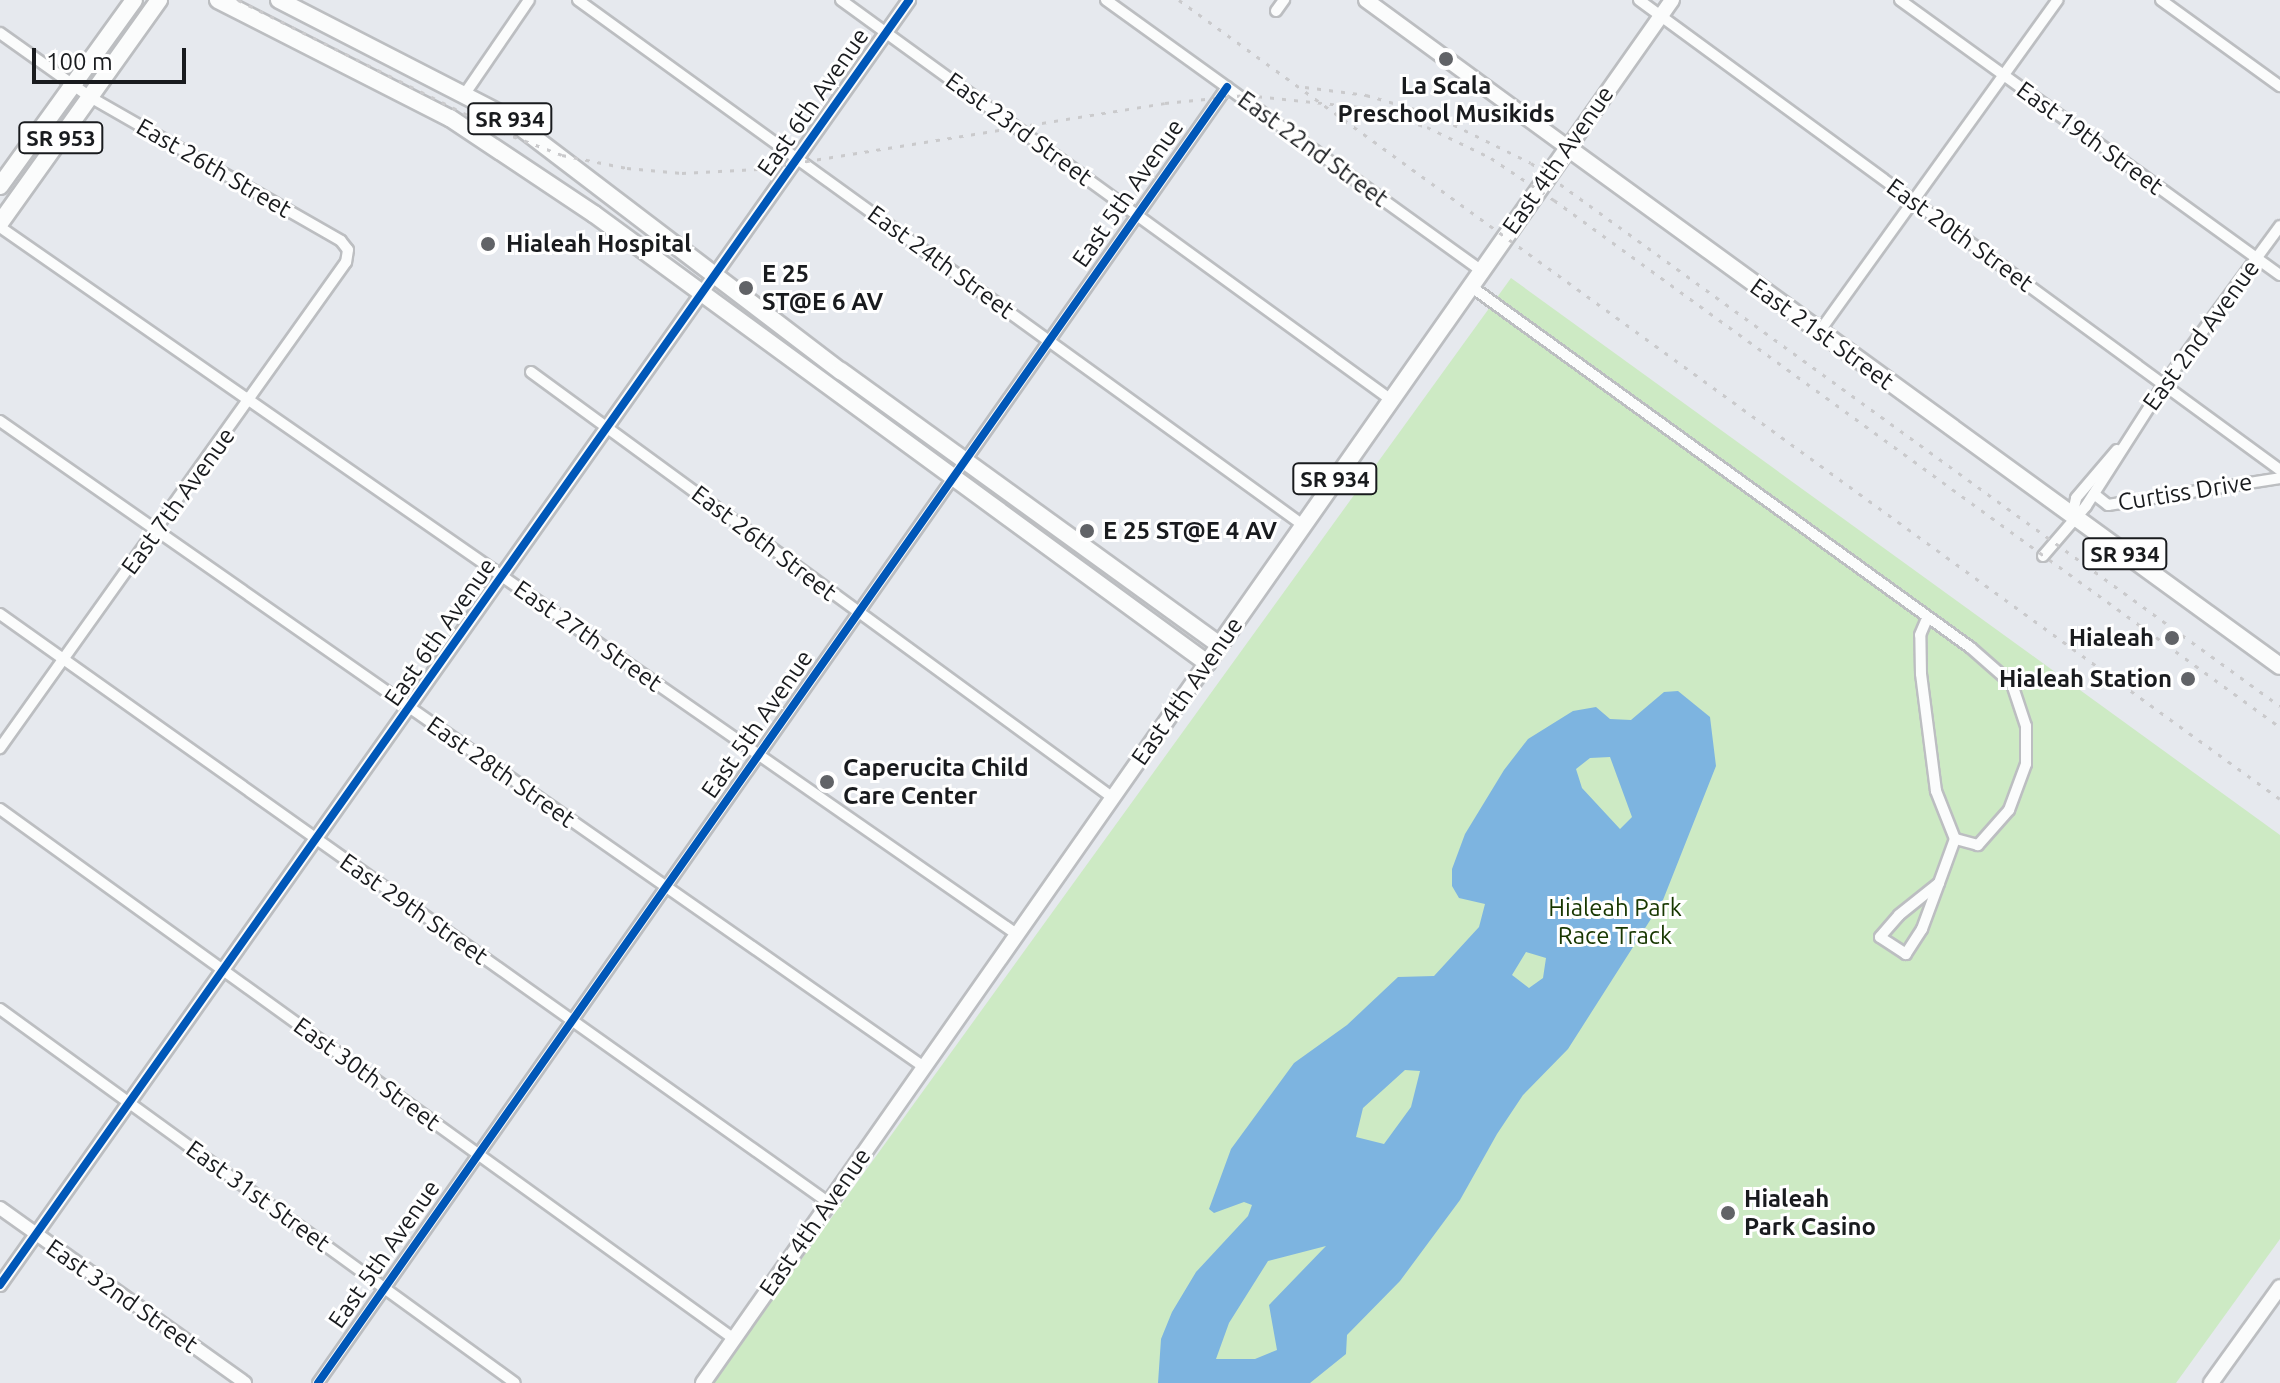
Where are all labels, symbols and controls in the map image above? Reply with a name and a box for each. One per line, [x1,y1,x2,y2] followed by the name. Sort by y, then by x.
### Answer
[751,22,875,182] street label: East 6th Avenue
[36,32,190,82] scale bar
[46,48,113,75] text: 100 m
[1437,50,1455,68] marker: La Scala Preschool Musikids
[940,66,1098,192] street label: East 23rd Street
[1338,72,1554,128] place label: La Scala Preschool Musikids
[2011,75,2169,201] street label: East 19th Street
[1496,80,1620,240] street label: East 4th Avenue
[1232,85,1394,213] street label: East 22nd Street
[466,101,554,137] road number: SR 934
[132,112,296,224] street label: East 26th Street
[1066,113,1190,273] street label: East 5th Avenue
[17,120,105,156] road number: SR 953
[1881,172,2039,298] street label: East 20th Street
[862,199,1020,325] street label: East 24th Street
[506,230,691,258] place label: Hialeah Hospital
[477,233,499,255] marker: Hialeah Hospital
[2137,254,2265,416] street label: East 2nd Avenue
[762,260,883,316] place label: E 25 ST@E 6 AV
[1745,272,1899,396] street label: East 21st Street
[737,279,755,297] marker: E 25 ST@E 6 AV
[115,422,241,580] street label: East 7th Avenue
[1291,461,1379,497] road number: SR 934
[2116,467,2254,517] street label: Curtiss Drive
[686,479,842,607] street label: East 26th Street
[1103,517,1277,545] place label: E 25 ST@E 4 AV
[1078,522,1096,540] marker: E 25 ST@E 4 AV
[2081,536,2169,572] road number: SR 934
[378,552,502,712] street label: East 6th Avenue
[509,574,667,698] street label: East 27th Street
[1125,611,1249,771] street label: East 4th Avenue
[2069,624,2154,652] place label: Hialeah
[2161,627,2183,649] marker: Hialeah
[695,644,819,804] street label: East 5th Avenue
[1999,665,2172,693] place label: Hialeah Station
[2179,670,2197,688] marker: Hialeah Station
[422,710,580,834] street label: East 28th Street
[843,754,1029,810] place label: Caperucita Child Care Center
[818,773,836,791] marker: Caperucita Child Care Center
[335,847,493,971] street label: East 29th Street
[1548,894,1682,950] park label: Hialeah Park Race Track
[288,1011,446,1137] street label: East 30th Street
[181,1134,335,1258] street label: East 31st Street
[753,1142,877,1302] street label: East 4th Avenue
[322,1174,446,1334] street label: East 5th Avenue
[1744,1185,1876,1241] place label: Hialeah Park Casino
[1719,1204,1737,1222] marker: Hialeah Park Casino
[41,1233,203,1359] street label: East 32nd Street

